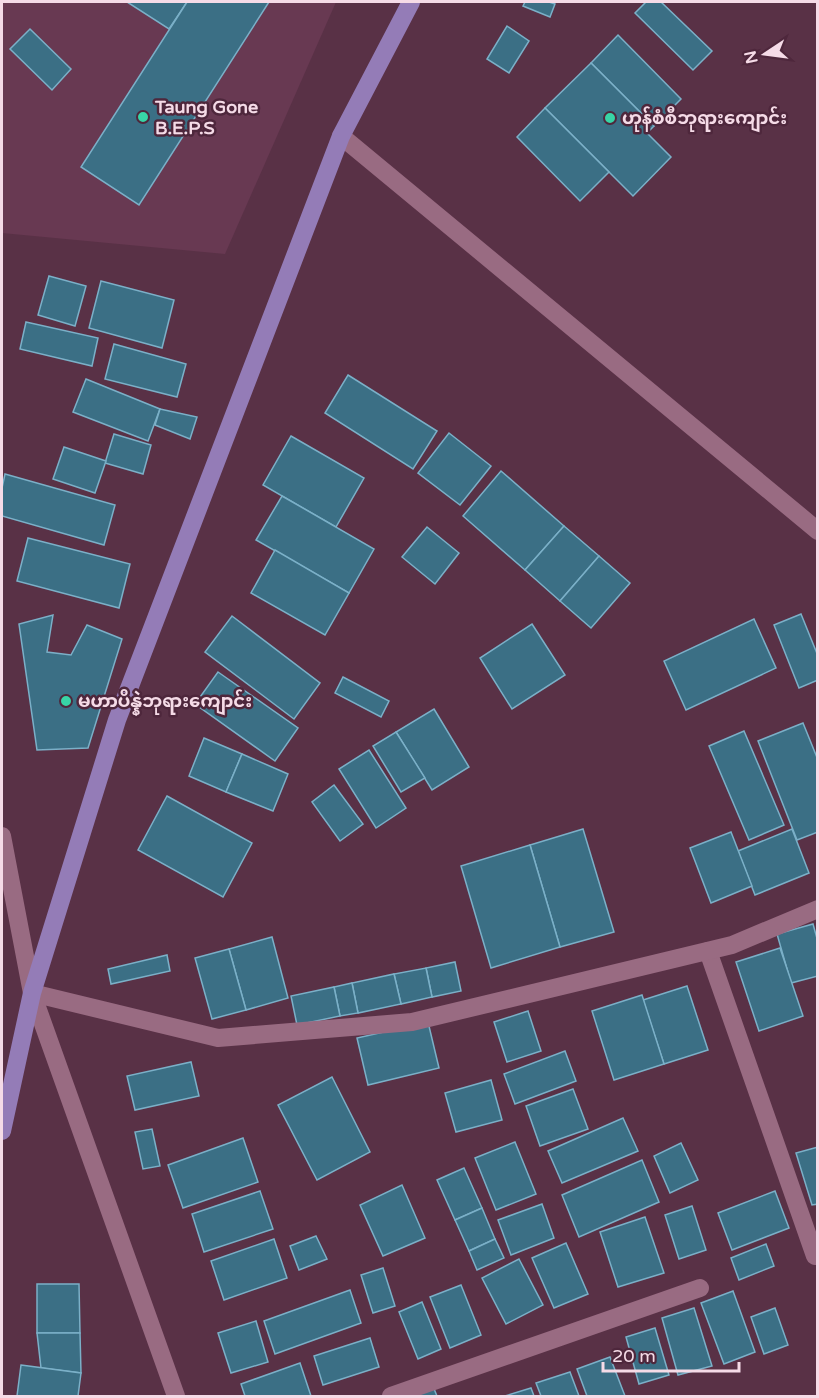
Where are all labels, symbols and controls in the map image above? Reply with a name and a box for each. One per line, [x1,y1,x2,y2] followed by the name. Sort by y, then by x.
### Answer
[735,24,795,84] north arrow
[740,49,763,66] text: N
[154,96,258,139] place label: Taung Gone B.E.P.S
[622,106,787,133] place label: ဟုန်စံစီဘုရားကျောင်း
[136,110,150,124] marker: Taung Gone B.E.P.S
[603,111,617,125] marker: ဟုန်စံစီဘုရားကျောင်း
[78,689,252,716] place label: မဟာပိန္နဲဘုရားကျောင်း
[59,694,73,708] marker: မဟာပိန္နဲဘုရားကျောင်း
[603,1335,740,1373] scale bar
[612,1345,656,1367] text: 20 m

